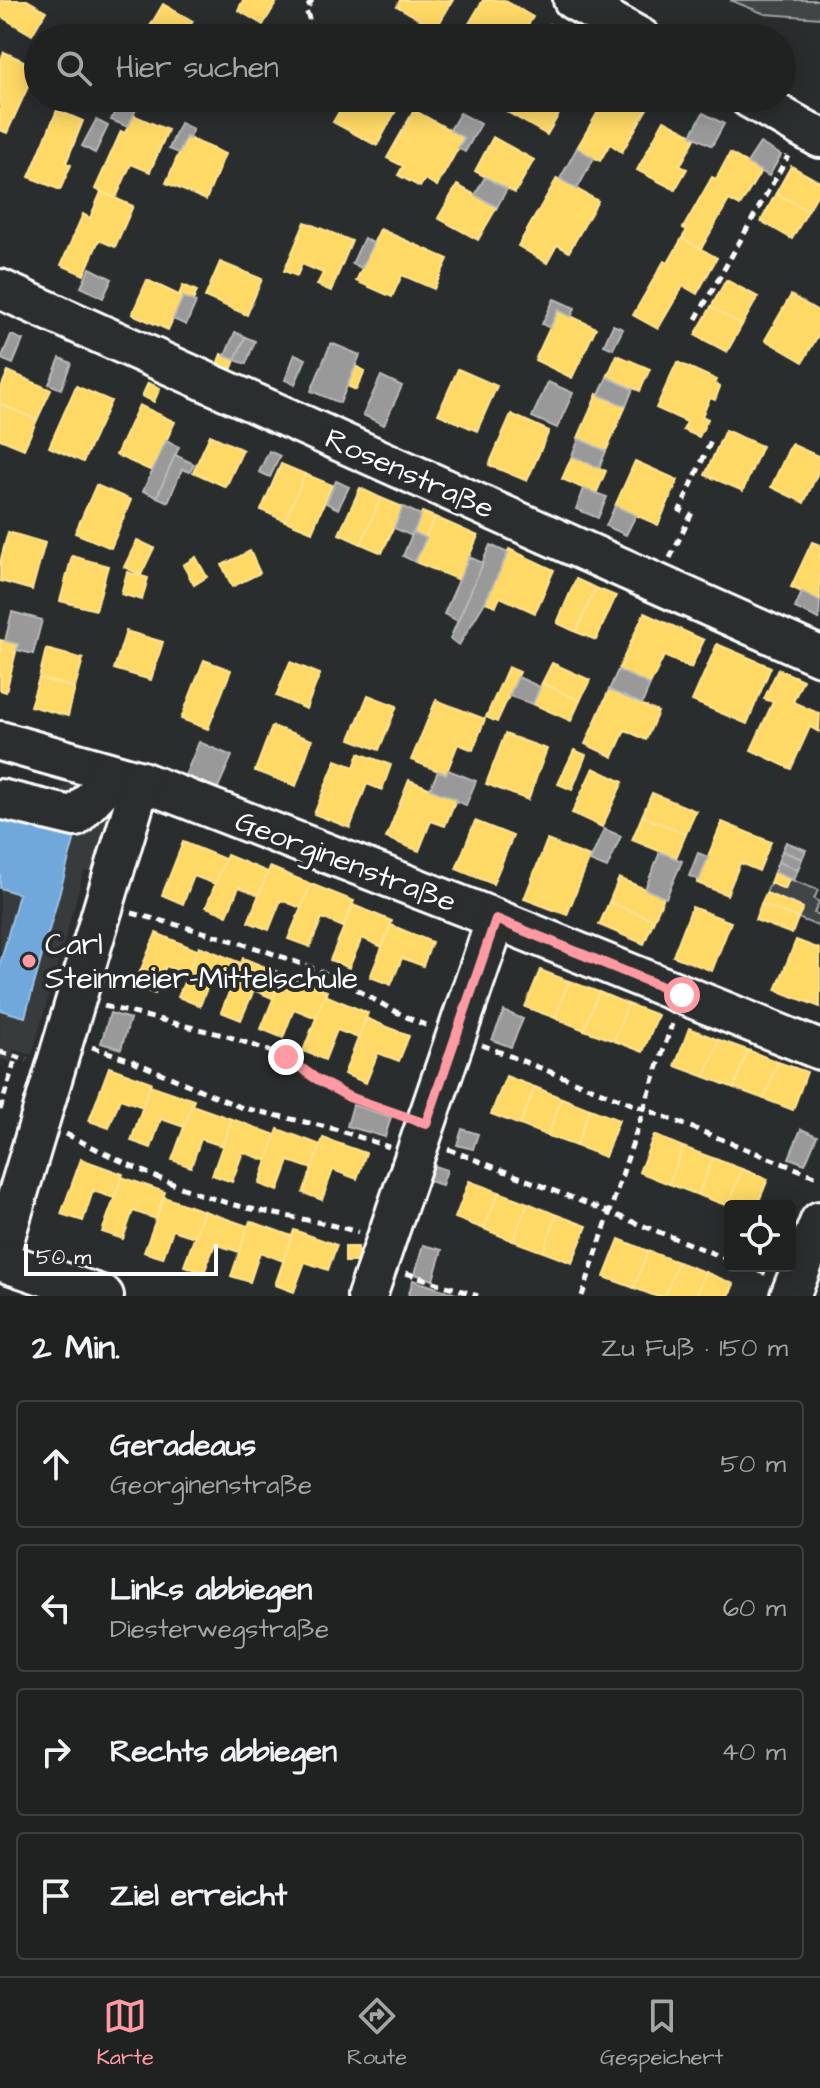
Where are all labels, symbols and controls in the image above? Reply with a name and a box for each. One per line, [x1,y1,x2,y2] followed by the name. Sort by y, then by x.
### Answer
[24,24,796,112] search box
[52,46,96,90] icon: search
[116,47,279,89] text: Hier suchen
[318,418,501,530] street label: Rosenstraße
[229,801,462,924] street label: Georginenstraße
[45,924,358,1000] place label: Carl Steinmeier-Mittelschule
[20,952,38,970] marker: Carl Steinmeier-Mittelschule
[664,977,700,1013] route start
[268,1039,304,1075] route end
[724,1200,796,1272] map controls
[724,1200,796,1272] button: locate
[24,1240,218,1276] scale bar
[36,1242,91,1273] text: 50 m
[32,1324,120,1372] text: 2 Min.
[601,1330,788,1366] text: Zu Fuß · 150 m
[110,1425,256,1467] text: Geradeaus
[34,1442,78,1486] icon: ahead
[721,1446,786,1482] text: 50 m
[110,1467,312,1503] text: Georginenstraße
[110,1569,312,1611] text: Links abbiegen
[34,1586,78,1630] icon: left
[723,1590,786,1626] text: 60 m
[110,1611,329,1647] text: Diesterwegstraße
[34,1730,78,1774] icon: right
[110,1731,337,1773] text: Rechts abbiegen
[721,1734,786,1770] text: 40 m
[34,1874,78,1918] icon: arrive
[110,1875,287,1917] text: Ziel erreicht
[97,1994,154,2073] tab: Karte
[347,1994,407,2073] tab: Route
[600,1994,723,2073] tab: Gespeichert

